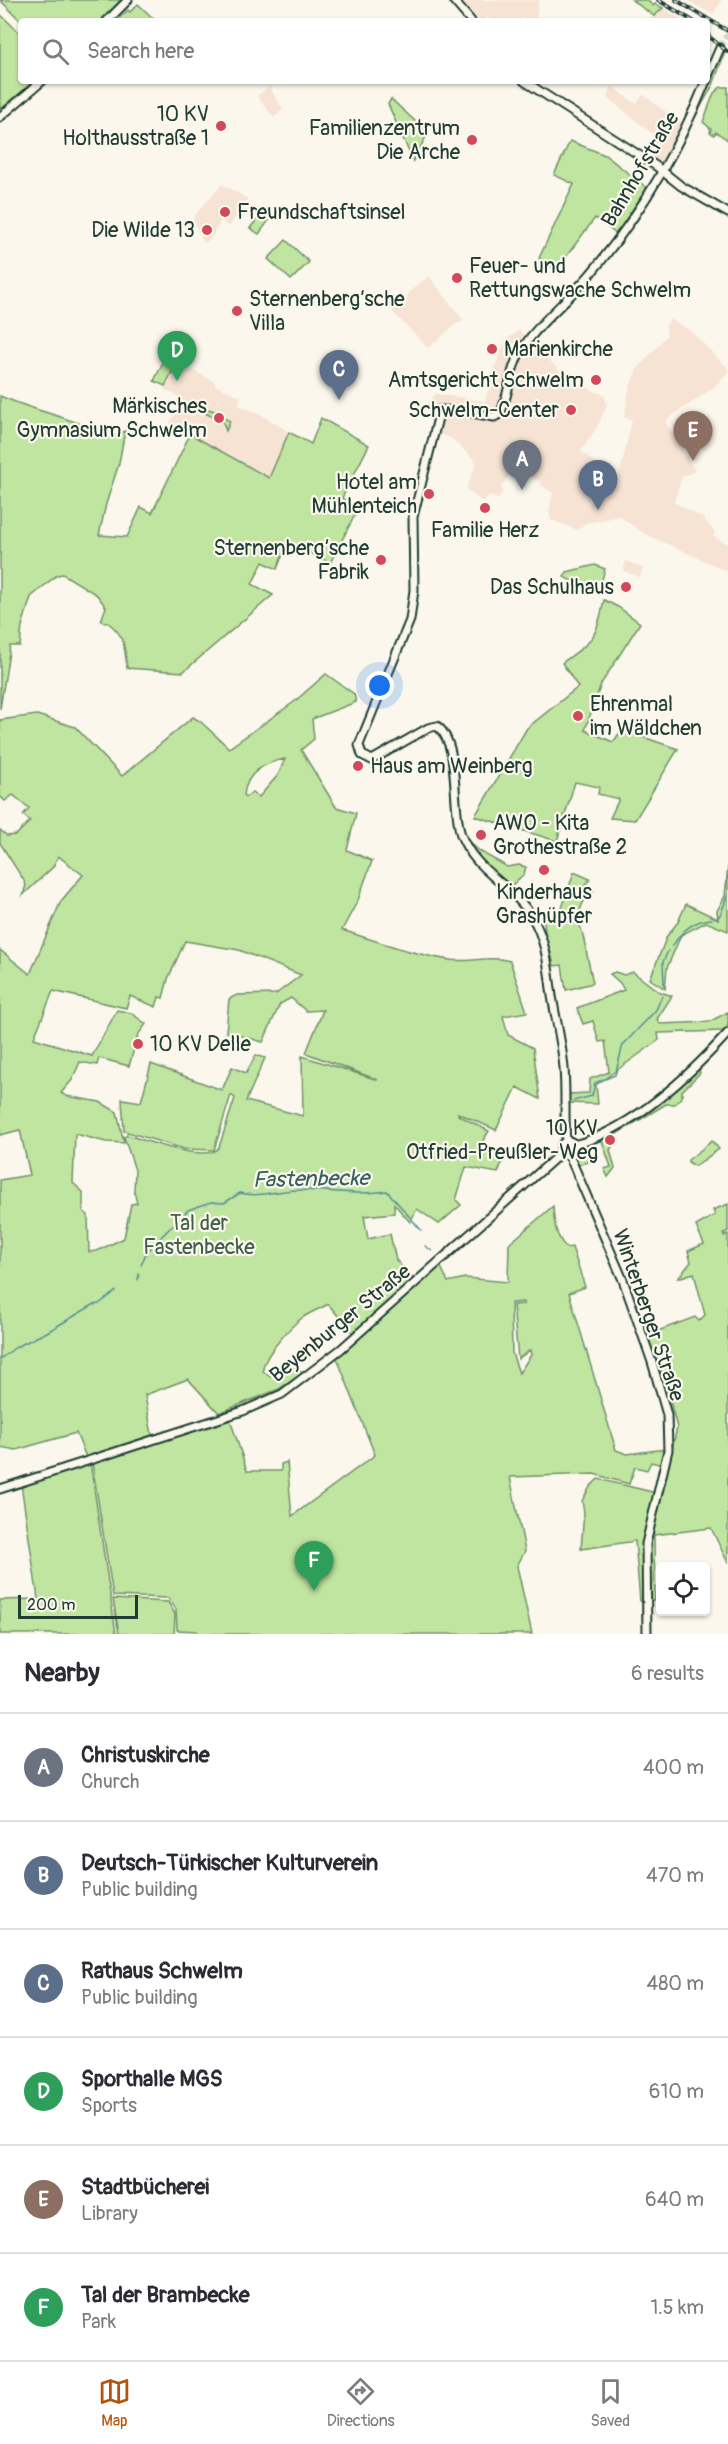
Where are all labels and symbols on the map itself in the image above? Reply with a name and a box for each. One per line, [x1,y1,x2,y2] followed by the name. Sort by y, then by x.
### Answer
[62,101,209,152] place label: 10 KV Holthausstraße 1
[595,106,686,232] street label: Bahnhofstraße
[309,115,461,166] place label: Familienzentrum Die Arche
[214,119,228,133] marker: 10 KV Holthausstraße 1
[465,133,479,147] marker: Familienzentrum Die Arche
[237,199,406,226] place label: Freundschaftsinsel
[218,205,232,219] marker: Freundschaftsinsel
[91,217,195,244] place label: Die Wilde 13
[200,223,214,237] marker: Die Wilde 13
[469,253,691,304] place label: Feuer- und Rettungswache Schwelm
[450,271,464,285] marker: Feuer- und Rettungswache Schwelm
[249,286,405,337] place label: Sternenberg’sche Villa
[230,304,244,318] marker: Sternenberg’sche Villa
[158,332,196,381] pin: D
[504,336,613,363] place label: Marienkirche
[485,342,499,356] marker: Marienkirche
[320,350,358,400] pin: C
[388,367,584,394] place label: Amtsgericht Schwelm
[589,373,603,387] marker: Amtsgericht Schwelm
[17,393,208,444] place label: Märkisches Gymnasium Schwelm
[408,397,559,424] place label: Schwelm-Center
[564,403,578,417] marker: Schwelm-Center
[212,411,226,425] marker: Märkisches Gymnasium Schwelm
[674,412,712,461] pin: E
[502,440,542,490] pin: A
[578,460,618,510] pin: B
[311,469,417,520] place label: Hotel am Mühlenteich
[422,487,436,501] marker: Hotel am Mühlenteich
[478,501,492,515] marker: Familie Herz
[431,517,539,544] place label: Familie Herz
[213,535,370,586] place label: Sternenberg’sche Fabrik
[374,553,388,567] marker: Sternenberg’sche Fabrik
[490,574,615,601] place label: Das Schulhaus
[619,580,633,594] marker: Das Schulhaus
[365,671,394,700] your location
[590,691,702,742] place label: Ehrenmal im Wäldchen
[571,709,585,723] marker: Ehrenmal im Wäldchen
[370,753,533,780] place label: Haus am Weinberg
[351,759,365,773] marker: Haus am Weinberg
[493,810,627,861] place label: AWO - Kita Grothestraße 2
[474,828,488,842] marker: AWO - Kita Grothestraße 2
[537,863,551,877] marker: Kinderhaus Grashüpfer
[496,879,593,930] place label: Kinderhaus Grashüpfer
[150,1031,251,1058] place label: 10 KV Delle
[131,1037,145,1051] marker: 10 KV Delle
[406,1115,598,1166] place label: 10 KV Otfried-Preußler-Weg
[603,1133,617,1147] marker: 10 KV Otfried-Preußler-Weg
[253,1164,372,1194] water label: Fastenbecke
[143,1210,255,1261] park label: Tal der Fastenbecke
[606,1226,691,1405] street label: Winterberger Straße
[264,1258,417,1389] street label: Beyenburger Straße
[294,1542,334,1591] pin: F
[18,1592,138,1620] scale bar

